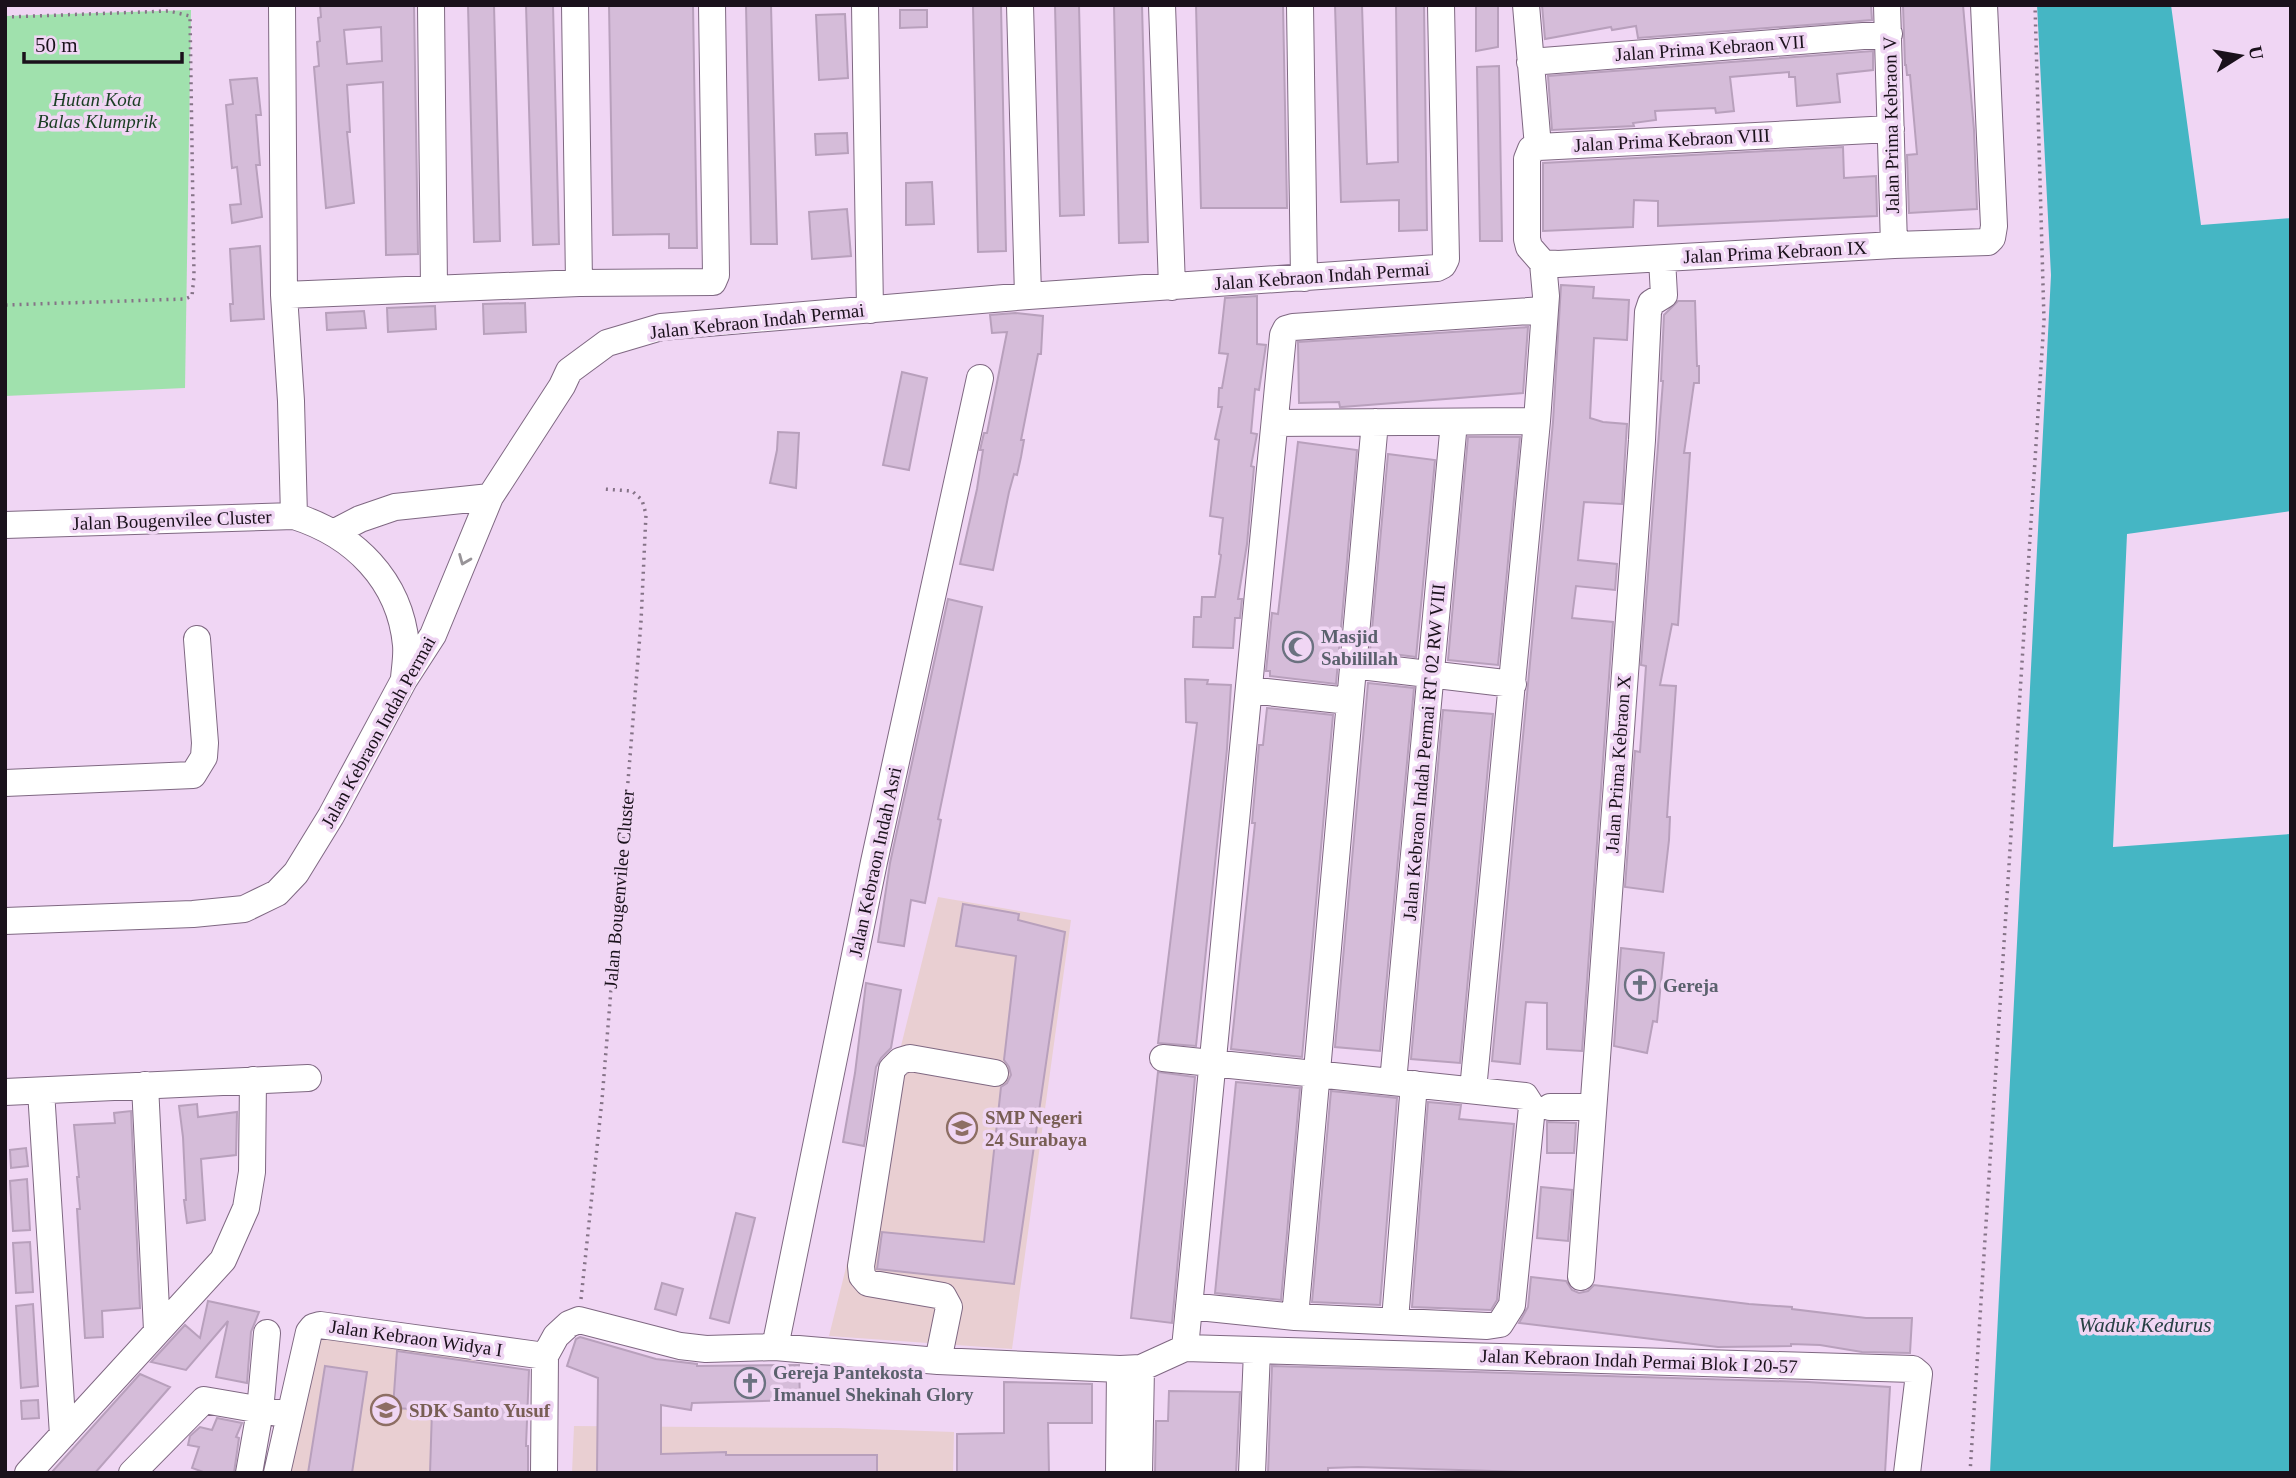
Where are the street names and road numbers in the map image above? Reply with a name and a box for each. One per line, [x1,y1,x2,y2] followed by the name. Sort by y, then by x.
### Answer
[1614,31,1806,65] street label: Jalan Prima Kebraon VII
[1879,36,1903,214] street label: Jalan Prima Kebraon V
[1573,124,1771,156] street label: Jalan Prima Kebraon VIII
[1683,237,1868,267] street label: Jalan Prima Kebraon IX
[1214,258,1430,294] street label: Jalan Kebraon Indah Permai
[649,299,865,343] street label: Jalan Kebraon Indah Permai
[72,506,273,534] street label: Jalan Bougenvilee Cluster
[1399,583,1449,921] street label: Jalan Kebraon Indah Permai RT 02 RW VIII
[317,633,439,831] street label: Jalan Kebraon Indah Permai
[1601,674,1635,853] street label: Jalan Prima Kebraon X
[845,765,905,959] street label: Jalan Kebraon Indah Asri
[600,788,638,989] street label: Jalan Bougenvilee Cluster
[328,1315,504,1361] street label: Jalan Kebraon Widya I
[1480,1345,1798,1377] street label: Jalan Kebraon Indah Permai Blok I 20-57

